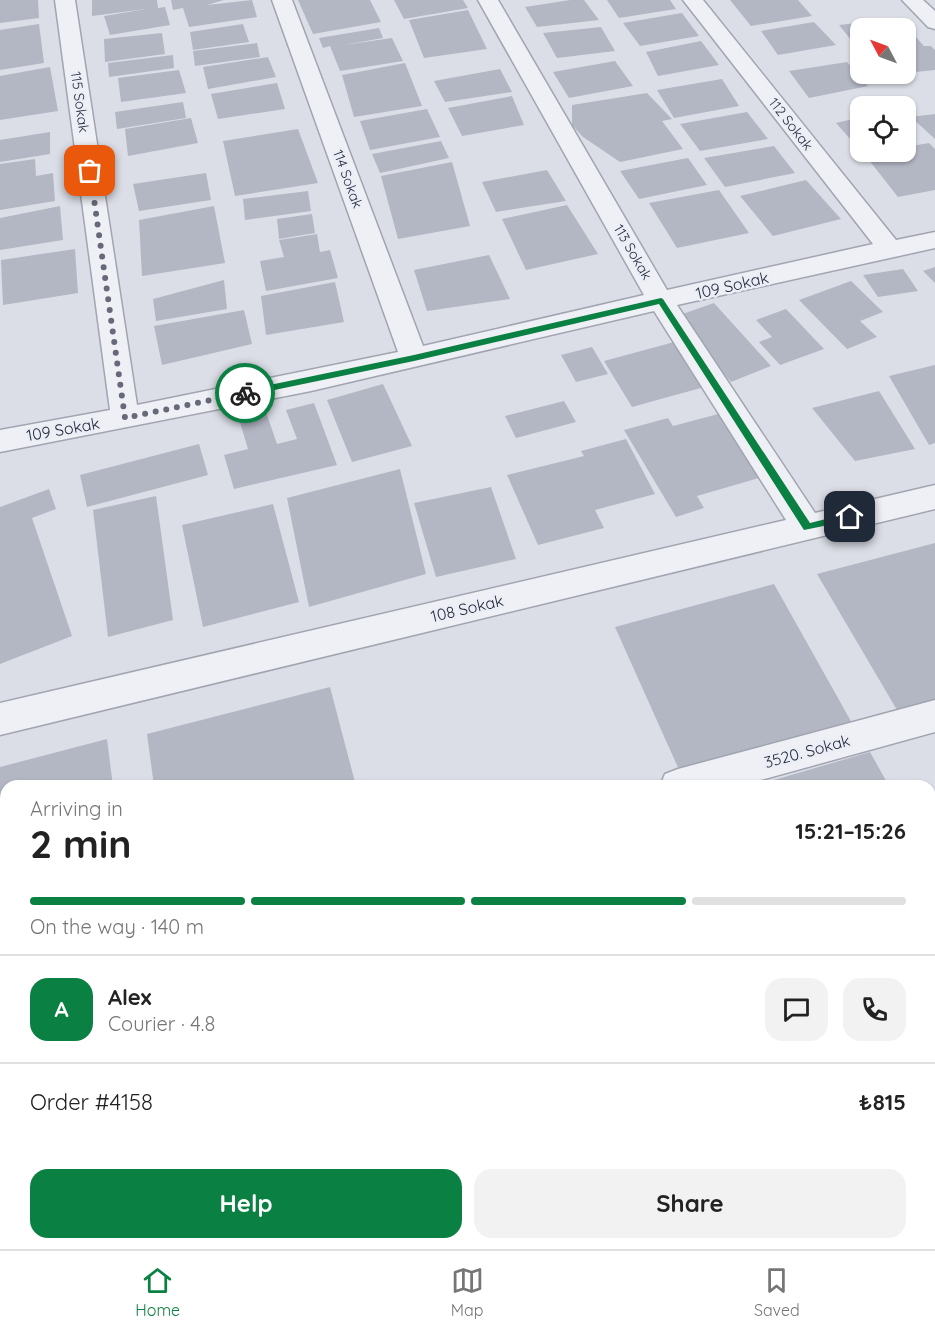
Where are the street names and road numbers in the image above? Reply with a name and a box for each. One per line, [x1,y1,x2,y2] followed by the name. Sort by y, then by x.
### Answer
[67,70,93,134] street label: 115 Sokak
[765,94,817,154] street label: 112 Sokak
[329,147,367,211] street label: 114 Sokak
[610,221,656,283] street label: 113 Sokak
[694,267,770,303] street label: 109 Sokak
[25,413,101,445] street label: 109 Sokak
[429,590,505,626] street label: 108 Sokak
[762,730,852,772] street label: 3520. Sokak

